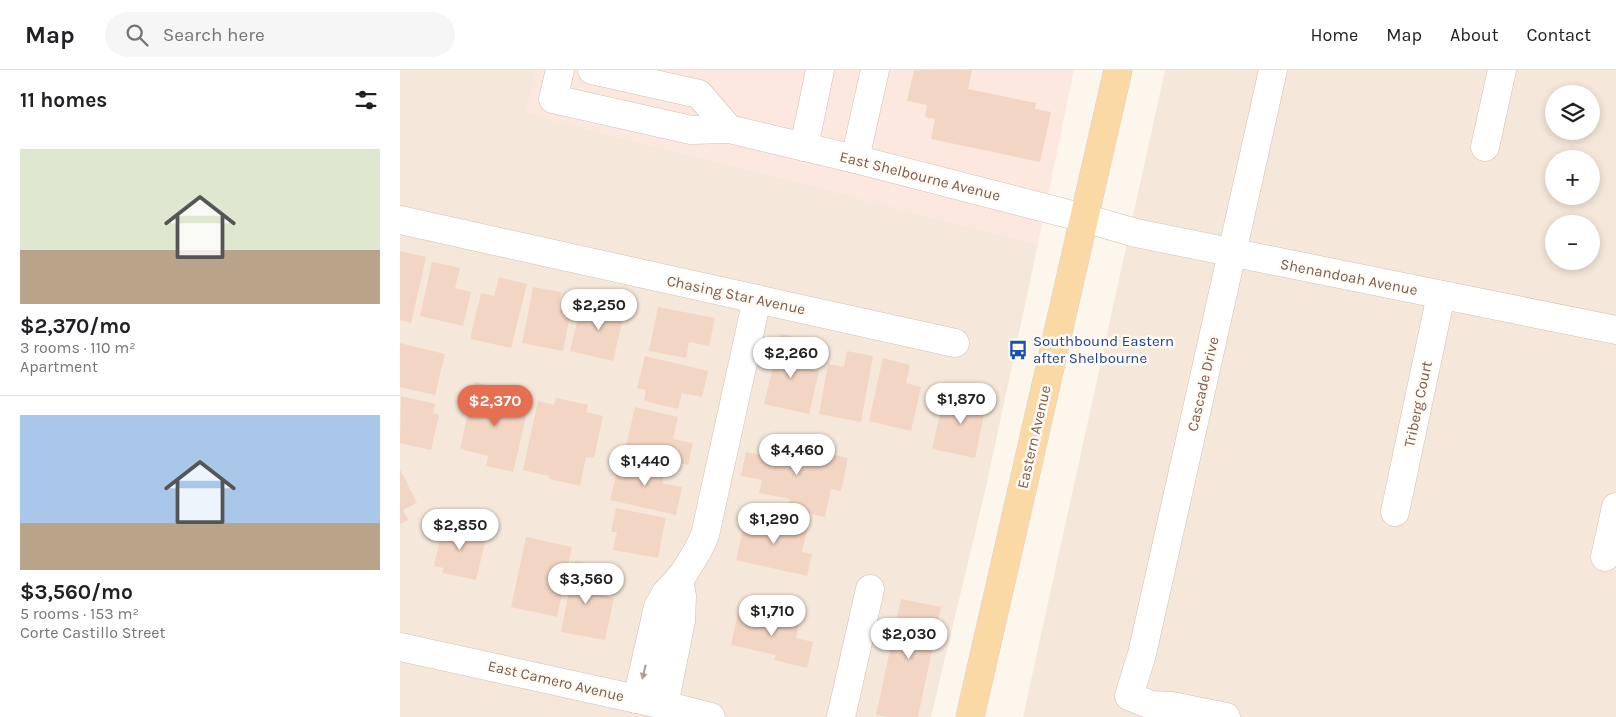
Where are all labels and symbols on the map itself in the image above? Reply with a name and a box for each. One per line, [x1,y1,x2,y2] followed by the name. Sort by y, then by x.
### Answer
[838,147,1002,205] street label: East Shelbourne Avenue
[1279,255,1419,299] street label: Shenandoah Avenue
[665,272,807,318] street label: Chasing Star Avenue
[558,288,640,331] pin: $2,250
[1033,332,1174,367] place label: Southbound Eastern after Shelbourne
[1183,335,1223,433] street label: Cascade Drive
[750,336,832,379] pin: $2,260
[1007,339,1029,361] bus stop icon: Southbound Eastern after Shelbourne
[1400,359,1436,449] street label: Triberg Court
[920,382,1002,425] pin: $1,870
[454,384,536,427] pin: $2,370
[1013,384,1055,490] street label: Eastern Avenue
[756,434,838,476] pin: $4,460
[604,444,686,487] pin: $1,440
[733,502,815,545] pin: $1,290
[419,508,501,551] pin: $2,850
[545,562,627,605] pin: $3,560
[731,594,813,637] pin: $1,710
[868,618,950,660] pin: $2,030
[486,657,626,705] street label: East Camero Avenue
[640,664,648,680] one-way arrow

